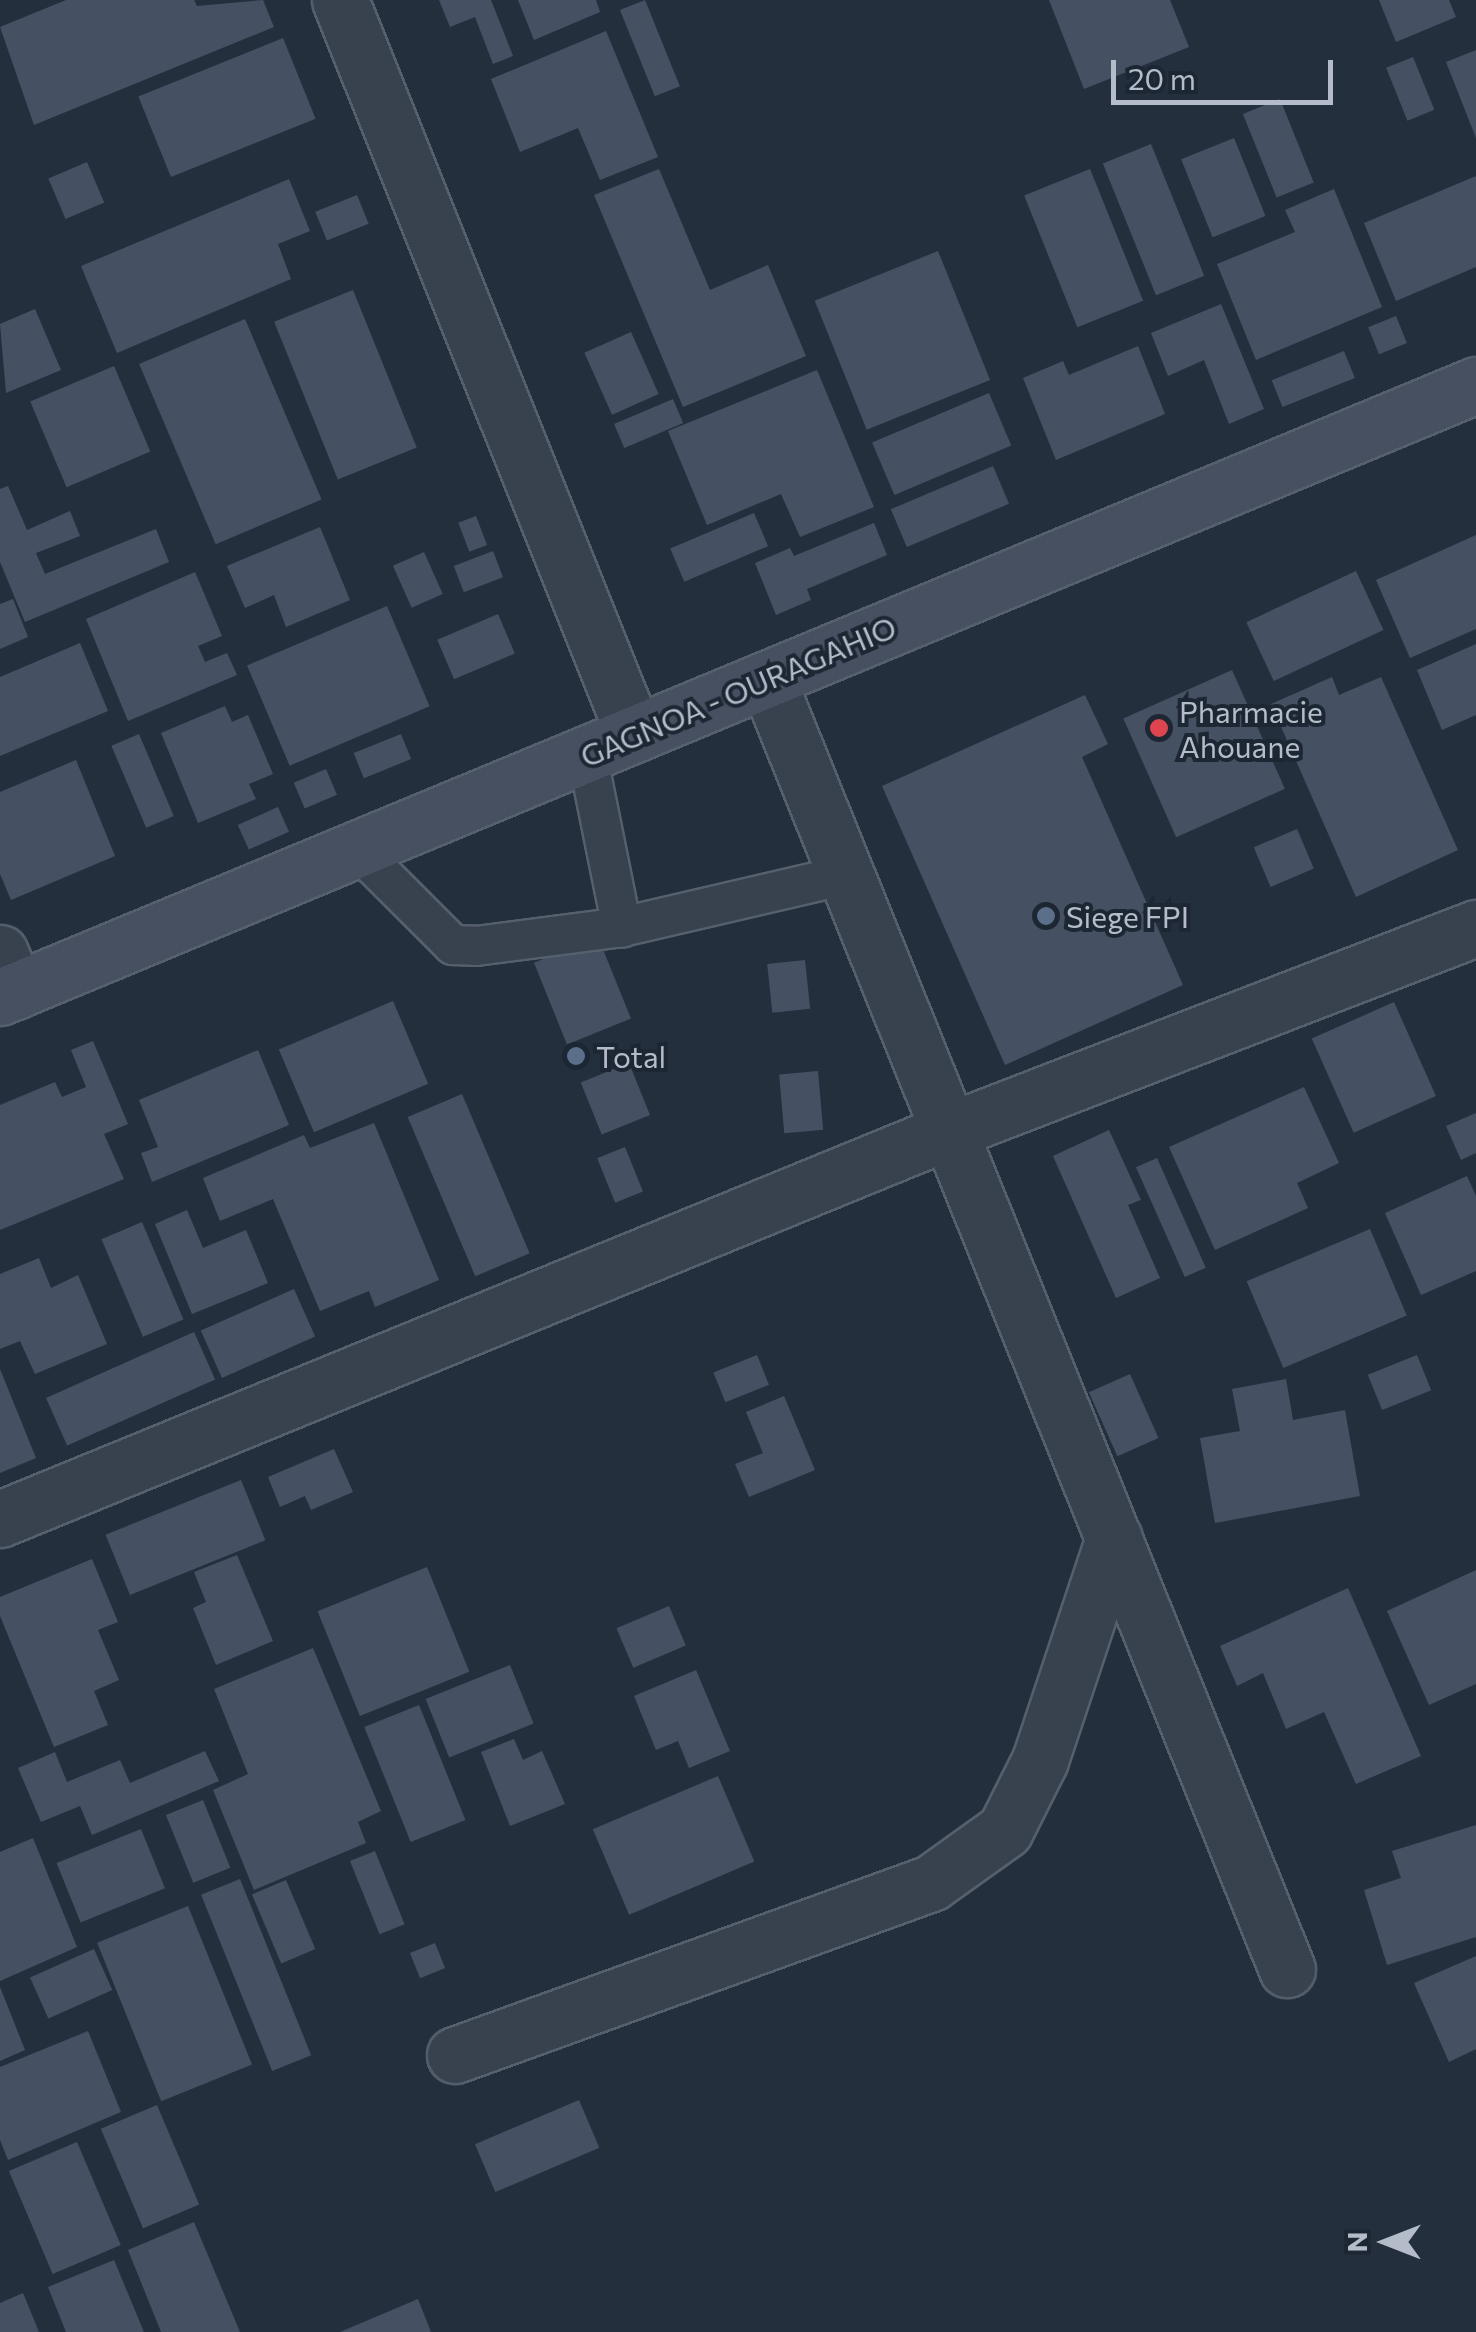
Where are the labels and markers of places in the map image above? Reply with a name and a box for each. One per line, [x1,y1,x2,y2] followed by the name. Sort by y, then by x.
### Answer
[1179,693,1323,764] place label: Pharmacie Ahouane
[1148,717,1170,739] marker: Pharmacie Ahouane
[1066,898,1189,934] place label: Siege FPI
[1035,905,1057,927] marker: Siege FPI
[596,1038,666,1074] place label: Total
[565,1045,587,1067] marker: Total

